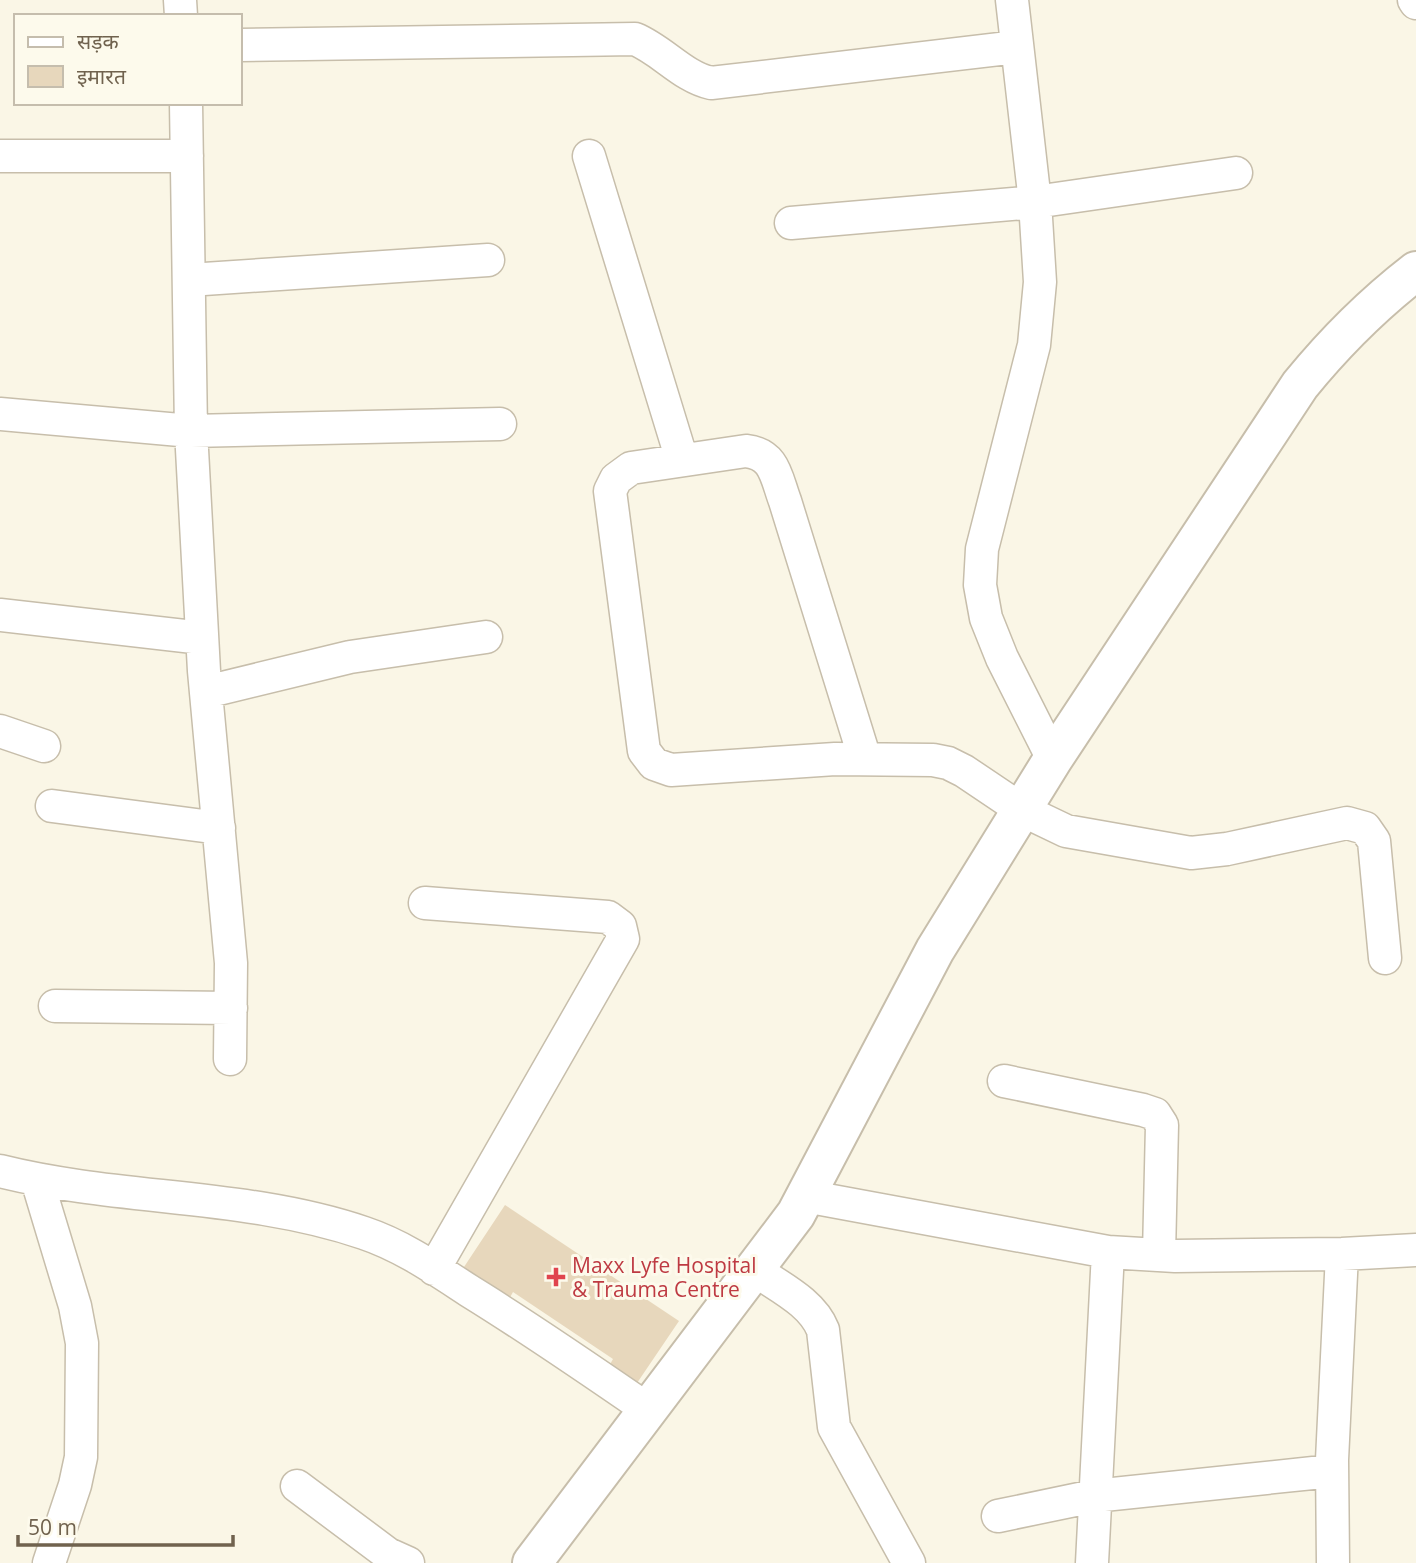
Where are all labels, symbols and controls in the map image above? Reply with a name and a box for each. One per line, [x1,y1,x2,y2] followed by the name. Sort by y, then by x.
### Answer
[14,14,242,105] legend
[77,27,119,55] text: सड़क
[77,62,127,90] text: इमारत
[572,1251,757,1303] place label: Maxx Lyfe Hospital & Trauma Centre
[546,1267,566,1287] marker: Maxx Lyfe Hospital & Trauma Centre
[18,1504,233,1548] scale bar
[28,1513,77,1541] text: 50 m

